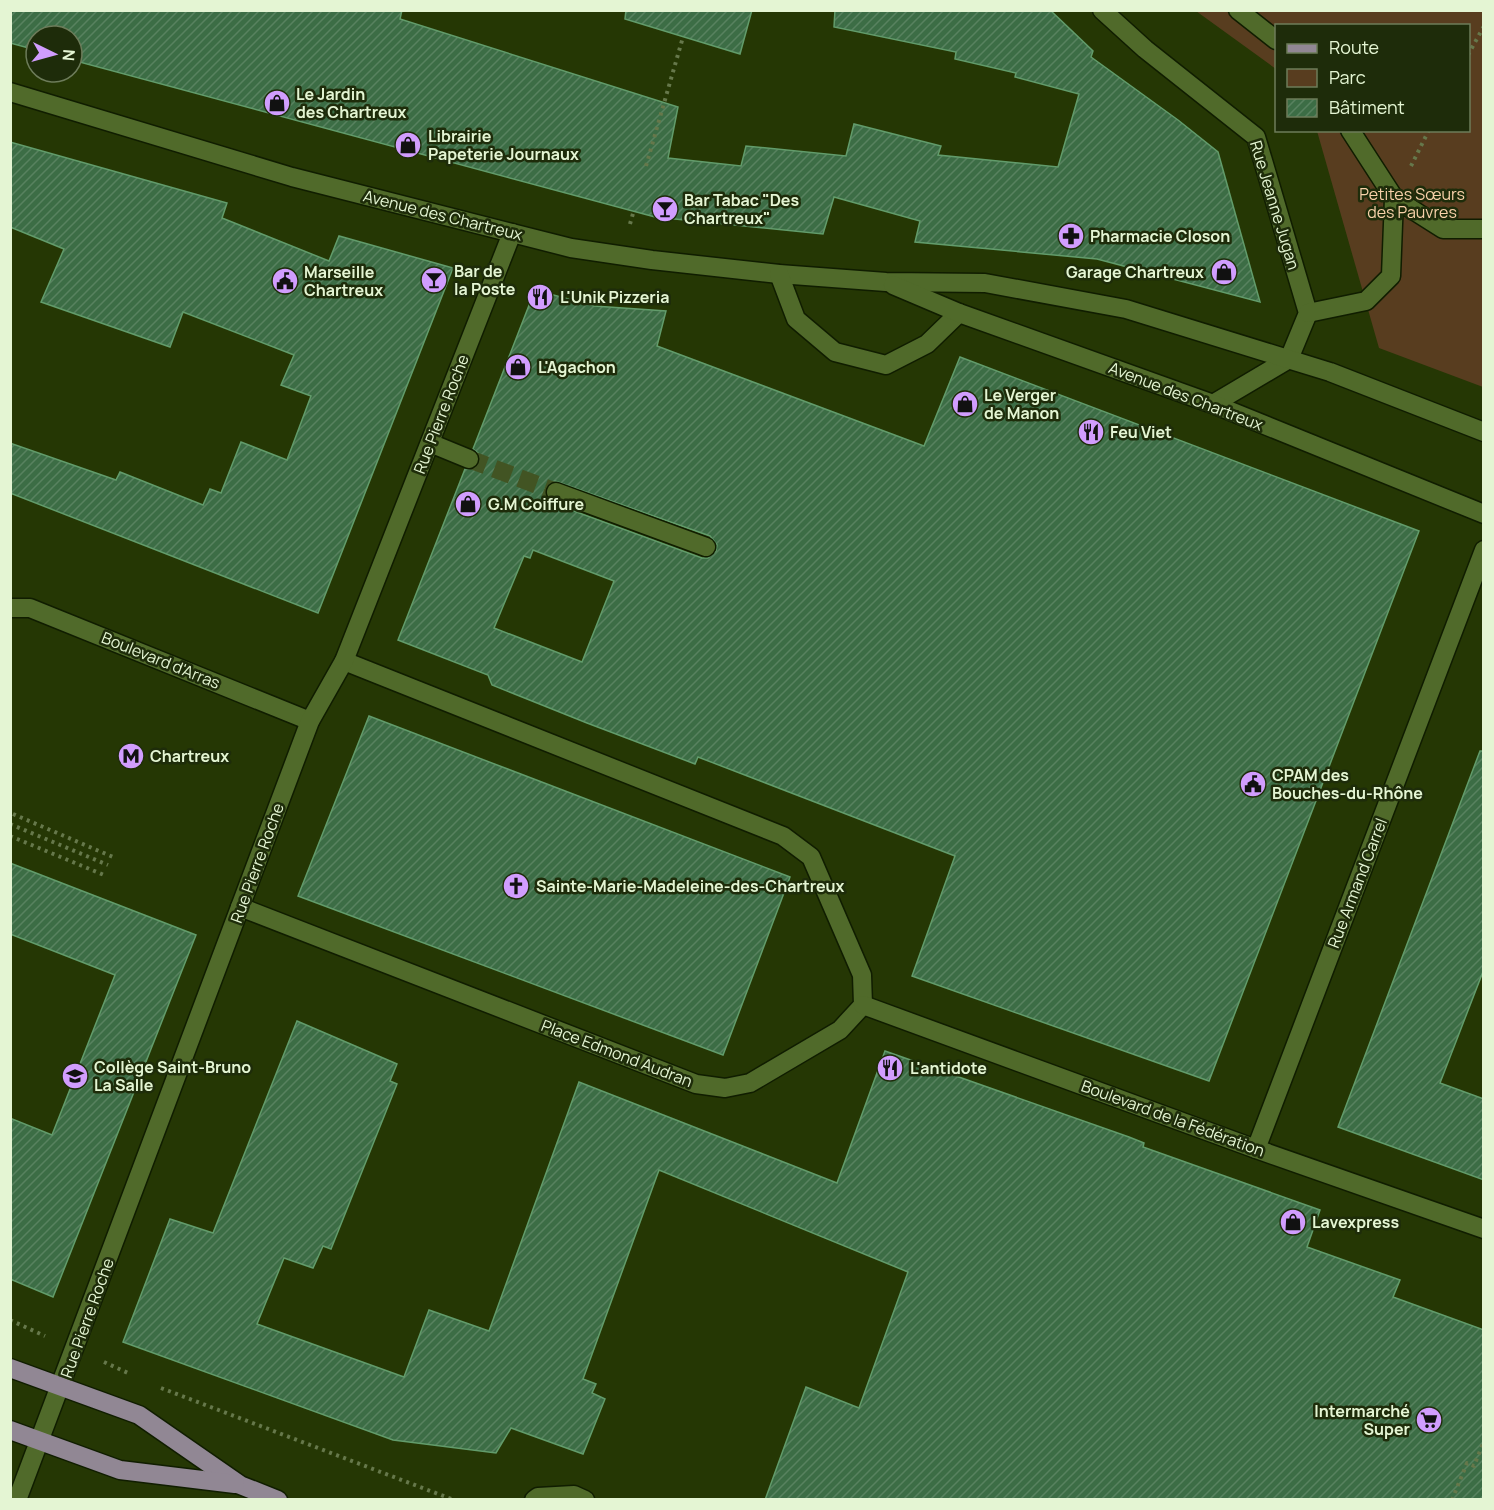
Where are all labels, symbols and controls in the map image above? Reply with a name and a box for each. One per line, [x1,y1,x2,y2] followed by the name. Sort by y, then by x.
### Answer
[24,24,84,84] north arrow
[1275,24,1470,132] legend
[1329,35,1379,59] text: Route
[57,49,80,62] text: N
[1329,65,1366,89] text: Parc
[296,83,407,123] place label: Le Jardin des Chartreux
[262,88,292,118] shop icon: Le Jardin des Chartreux
[1329,95,1405,119] text: Bâtiment
[428,125,579,165] place label: Librairie Papeterie Journaux
[393,130,423,160] shop icon: Librairie Papeterie Journaux
[1245,138,1305,272] street label: Rue Jeanne Jugan
[1359,183,1465,223] park label: Petites Sœurs des Pauvres
[361,185,525,246] street label: Avenue des Chartreux
[684,189,799,229] place label: Bar Tabac "Des Chartreux"
[650,194,680,224] bar icon: Bar Tabac "Des Chartreux"
[1056,221,1086,251] pharmacy icon: Pharmacie Closon
[1090,225,1230,247] place label: Pharmacie Closon
[1209,257,1239,287] shop icon: Garage Chartreux
[454,260,516,300] place label: Bar de la Poste
[304,261,383,301] place label: Marseille Chartreux
[1066,261,1204,283] place label: Garage Chartreux
[419,265,449,295] bar icon: Bar de la Poste
[270,266,300,296] public building icon: Marseille Chartreux
[525,282,555,312] restaurant icon: L'Unik Pizzeria
[560,286,669,308] place label: L'Unik Pizzeria
[408,351,474,477] street label: Rue Pierre Roche
[503,352,533,382] shop icon: L'Agachon
[538,356,616,378] place label: L'Agachon
[1106,356,1267,436] street label: Avenue des Chartreux
[984,384,1059,424] place label: Le Verger de Manon
[950,389,980,419] shop icon: Le Verger de Manon
[1076,417,1106,447] restaurant icon: Feu Viet
[1110,421,1172,443] place label: Feu Viet
[453,489,483,519] shop icon: G.M Coiffure
[488,493,585,515] place label: G.M Coiffure
[98,626,224,694] street label: Boulevard d'Arras
[116,741,146,771] metro station icon: Chartreux
[150,745,229,767] place label: Chartreux
[1272,764,1423,804] place label: CPAM des Bouches-du-Rhône
[1238,769,1268,799] public building icon: CPAM des Bouches-du-Rhône
[225,800,289,926] street label: Rue Pierre Roche
[1322,815,1392,951] street label: Rue Armand Carrel
[501,871,531,901] church icon: Sainte-Marie-Madeleine-des-Chartreux
[536,875,845,897] place label: Sainte-Marie-Madeleine-des-Chartreux
[538,1014,696,1092] street label: Place Edmond Audran
[875,1053,905,1083] restaurant icon: L'antidote
[94,1056,251,1096] place label: Collège Saint-Bruno La Salle
[910,1057,987,1079] place label: L'antidote
[60,1061,90,1091] school or university icon: Collège Saint-Bruno La Salle
[1078,1075,1268,1161] street label: Boulevard de la Fédération
[1278,1207,1308,1237] shop icon: Lavexpress
[1312,1211,1400,1233] place label: Lavexpress
[55,1255,119,1381] street label: Rue Pierre Roche
[1314,1400,1410,1440] place label: Intermarché Super
[1414,1405,1444,1435] supermarket icon: Intermarché Super

